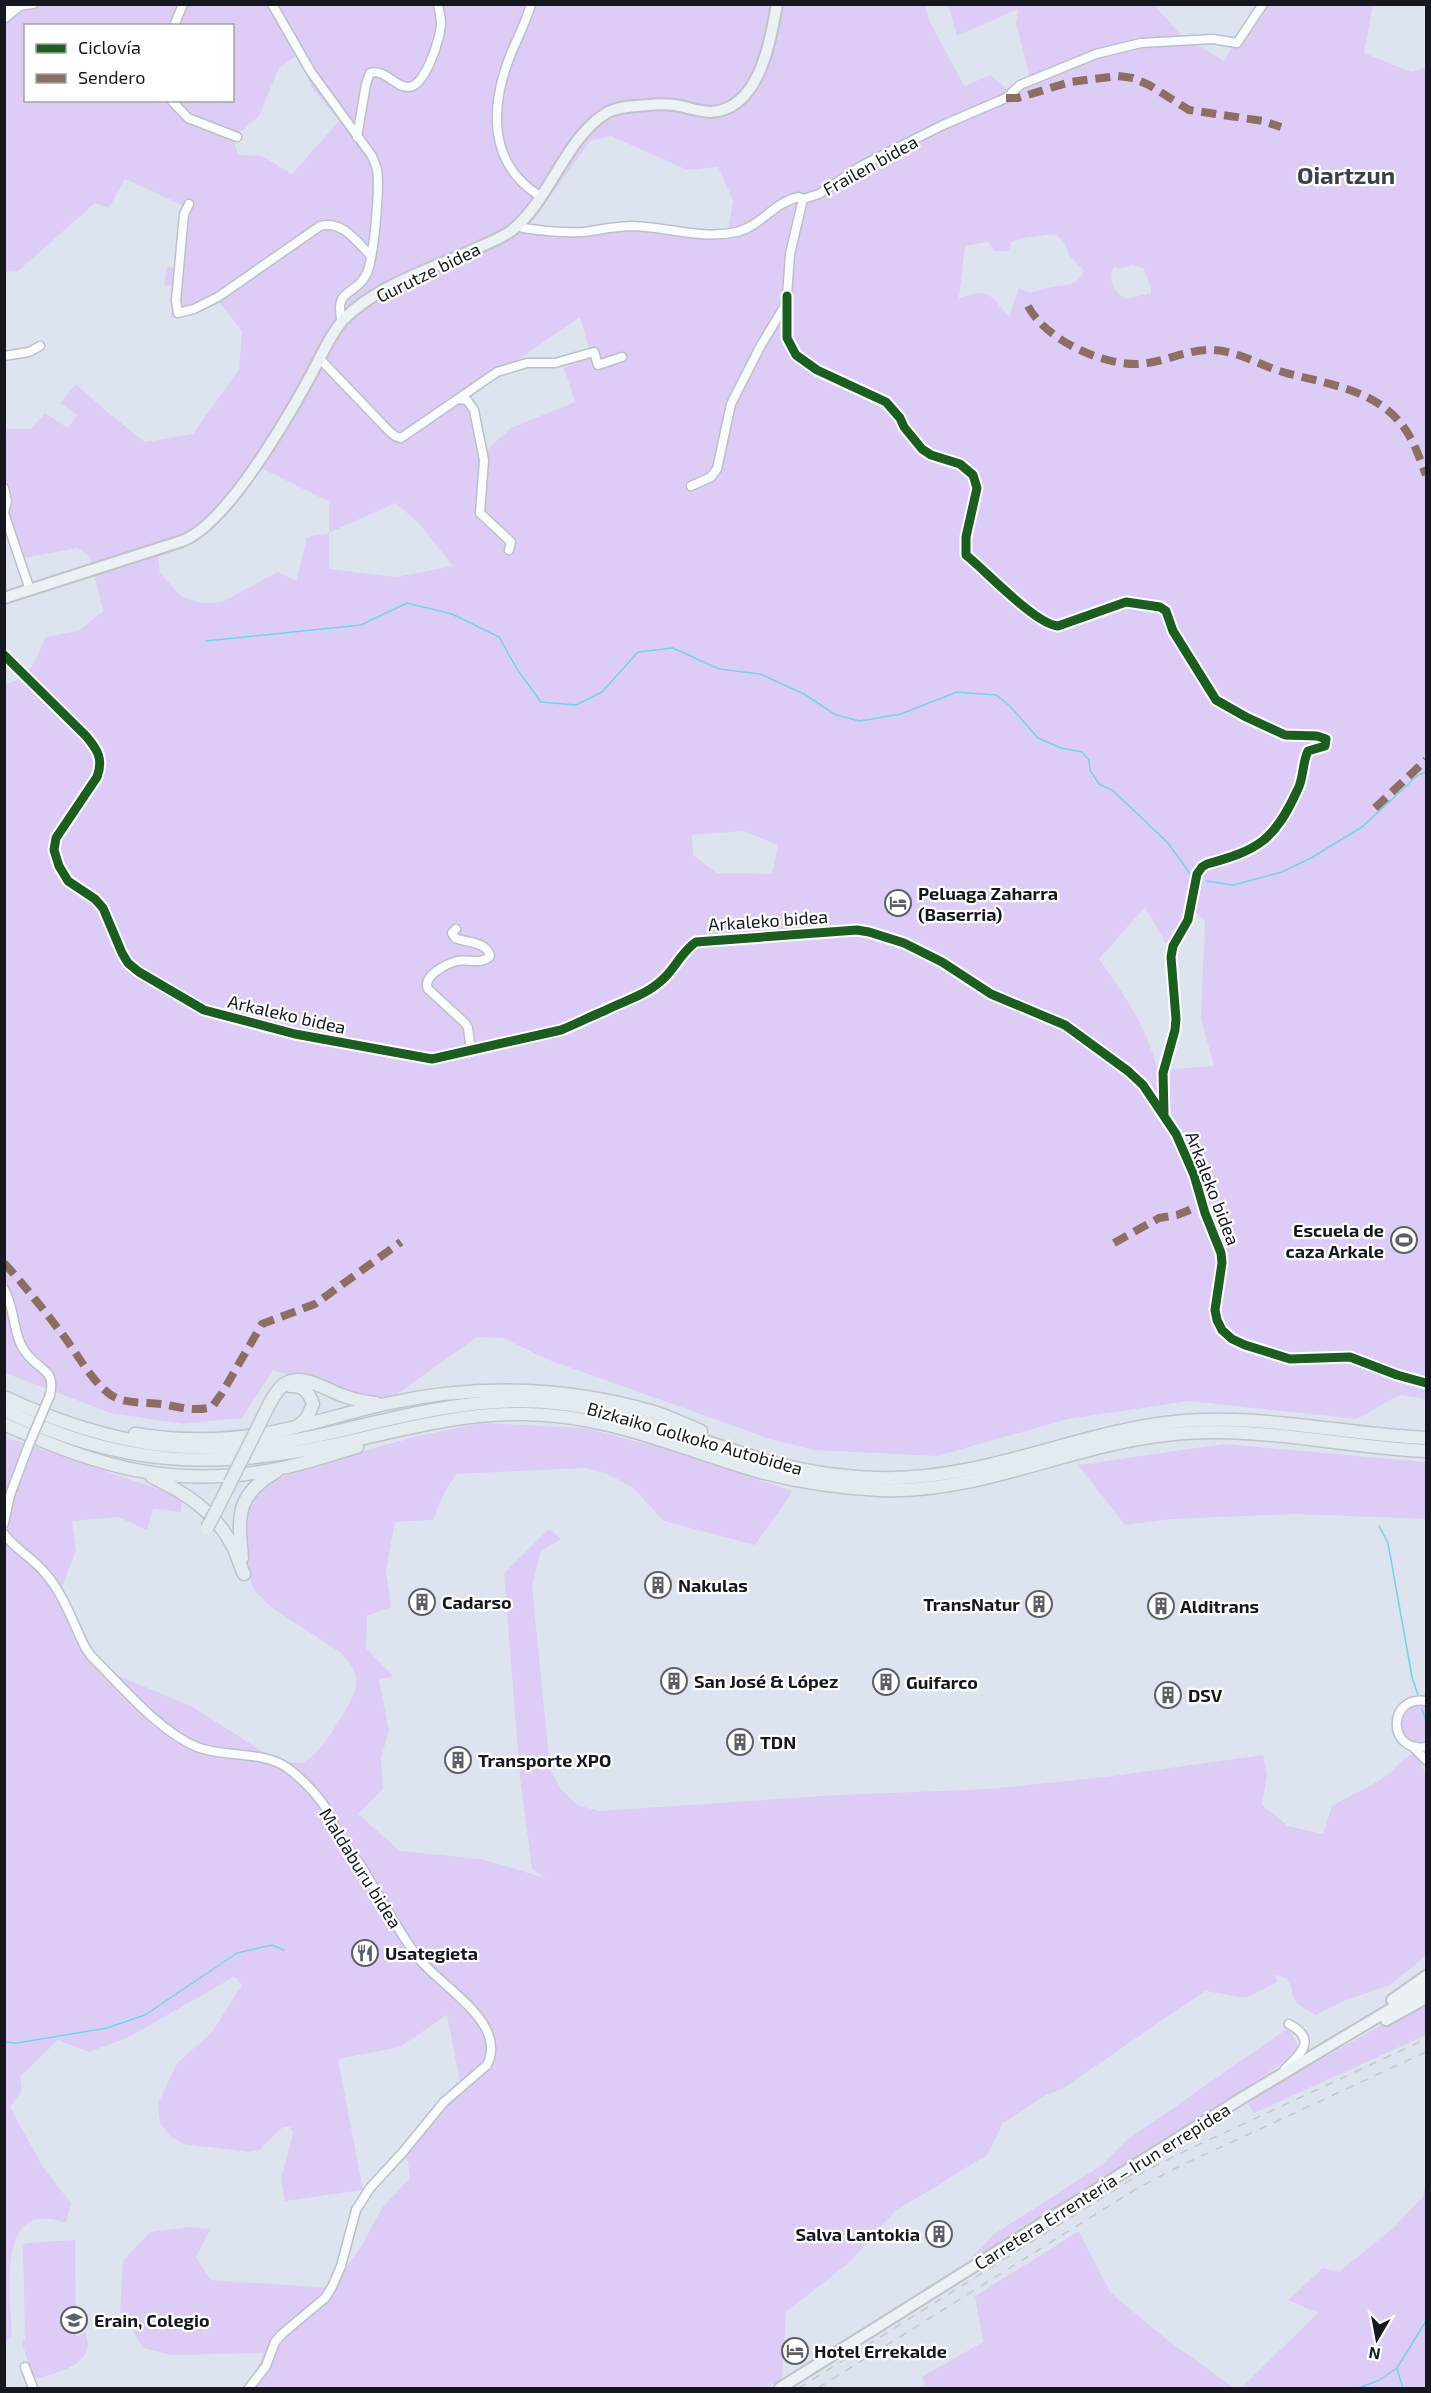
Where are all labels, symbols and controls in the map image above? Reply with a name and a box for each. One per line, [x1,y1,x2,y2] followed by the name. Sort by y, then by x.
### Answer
[24,24,234,102] legend
[78,36,141,58] text: Ciclovía
[78,66,145,88] text: Sendero
[819,130,921,200] street label: Frailen bidea
[1297,160,1395,189] district label: Oiartzun
[372,237,484,307] street label: Gurutze bidea
[918,882,1058,925] place label: Peluaga Zaharra (Baserria)
[883,888,913,918] hotel icon: Peluaga Zaharra (Baserria)
[707,905,829,935] street label: Arkaleko bidea
[226,990,348,1038] street label: Arkaleko bidea
[1181,1128,1245,1248] street label: Arkaleko bidea
[1286,1219,1384,1262] place label: Escuela de caza Arkale
[1389,1225,1419,1255] sports icon: Escuela de caza Arkale
[585,1397,805,1479] street label: Bizkaiko Golkoko Autobidea
[643,1570,673,1600] building icon: Nakulas
[678,1574,748,1596] place label: Nakulas
[407,1587,437,1617] building icon: Cadarso
[1024,1589,1054,1619] building icon: TransNatur
[442,1591,512,1613] place label: Cadarso
[1146,1591,1176,1621] building icon: Alditrans
[923,1593,1020,1615] place label: TransNatur
[1180,1595,1259,1617] place label: Alditrans
[659,1666,689,1696] building icon: San José & López
[871,1667,901,1697] building icon: Guifarco
[694,1670,838,1692] place label: San José & López
[906,1671,978,1693] place label: Guifarco
[1153,1680,1183,1710] building icon: DSV
[1188,1684,1223,1706] place label: DSV
[725,1727,755,1757] building icon: TDN
[760,1731,796,1753] place label: TDN
[443,1745,473,1775] building icon: Transporte XPO
[478,1749,611,1771] place label: Transporte XPO
[315,1804,407,1932] street label: Maldaburu bidea
[350,1938,380,1968] restaurant icon: Usategieta
[385,1942,478,1964] place label: Usategieta
[970,2098,1234,2274] street label: Carretera Errenteria – Irun errepidea
[924,2219,954,2249] building icon: Salva Lantokia
[796,2223,920,2245] place label: Salva Lantokia
[59,2305,89,2335] school or university icon: Erain, Colegio
[94,2309,210,2331] place label: Erain, Colegio
[1347,2309,1407,2369] north arrow
[780,2336,810,2366] hotel icon: Hotel Errekalde
[814,2340,947,2362] place label: Hotel Errekalde
[1367,2344,1382,2365] text: N

